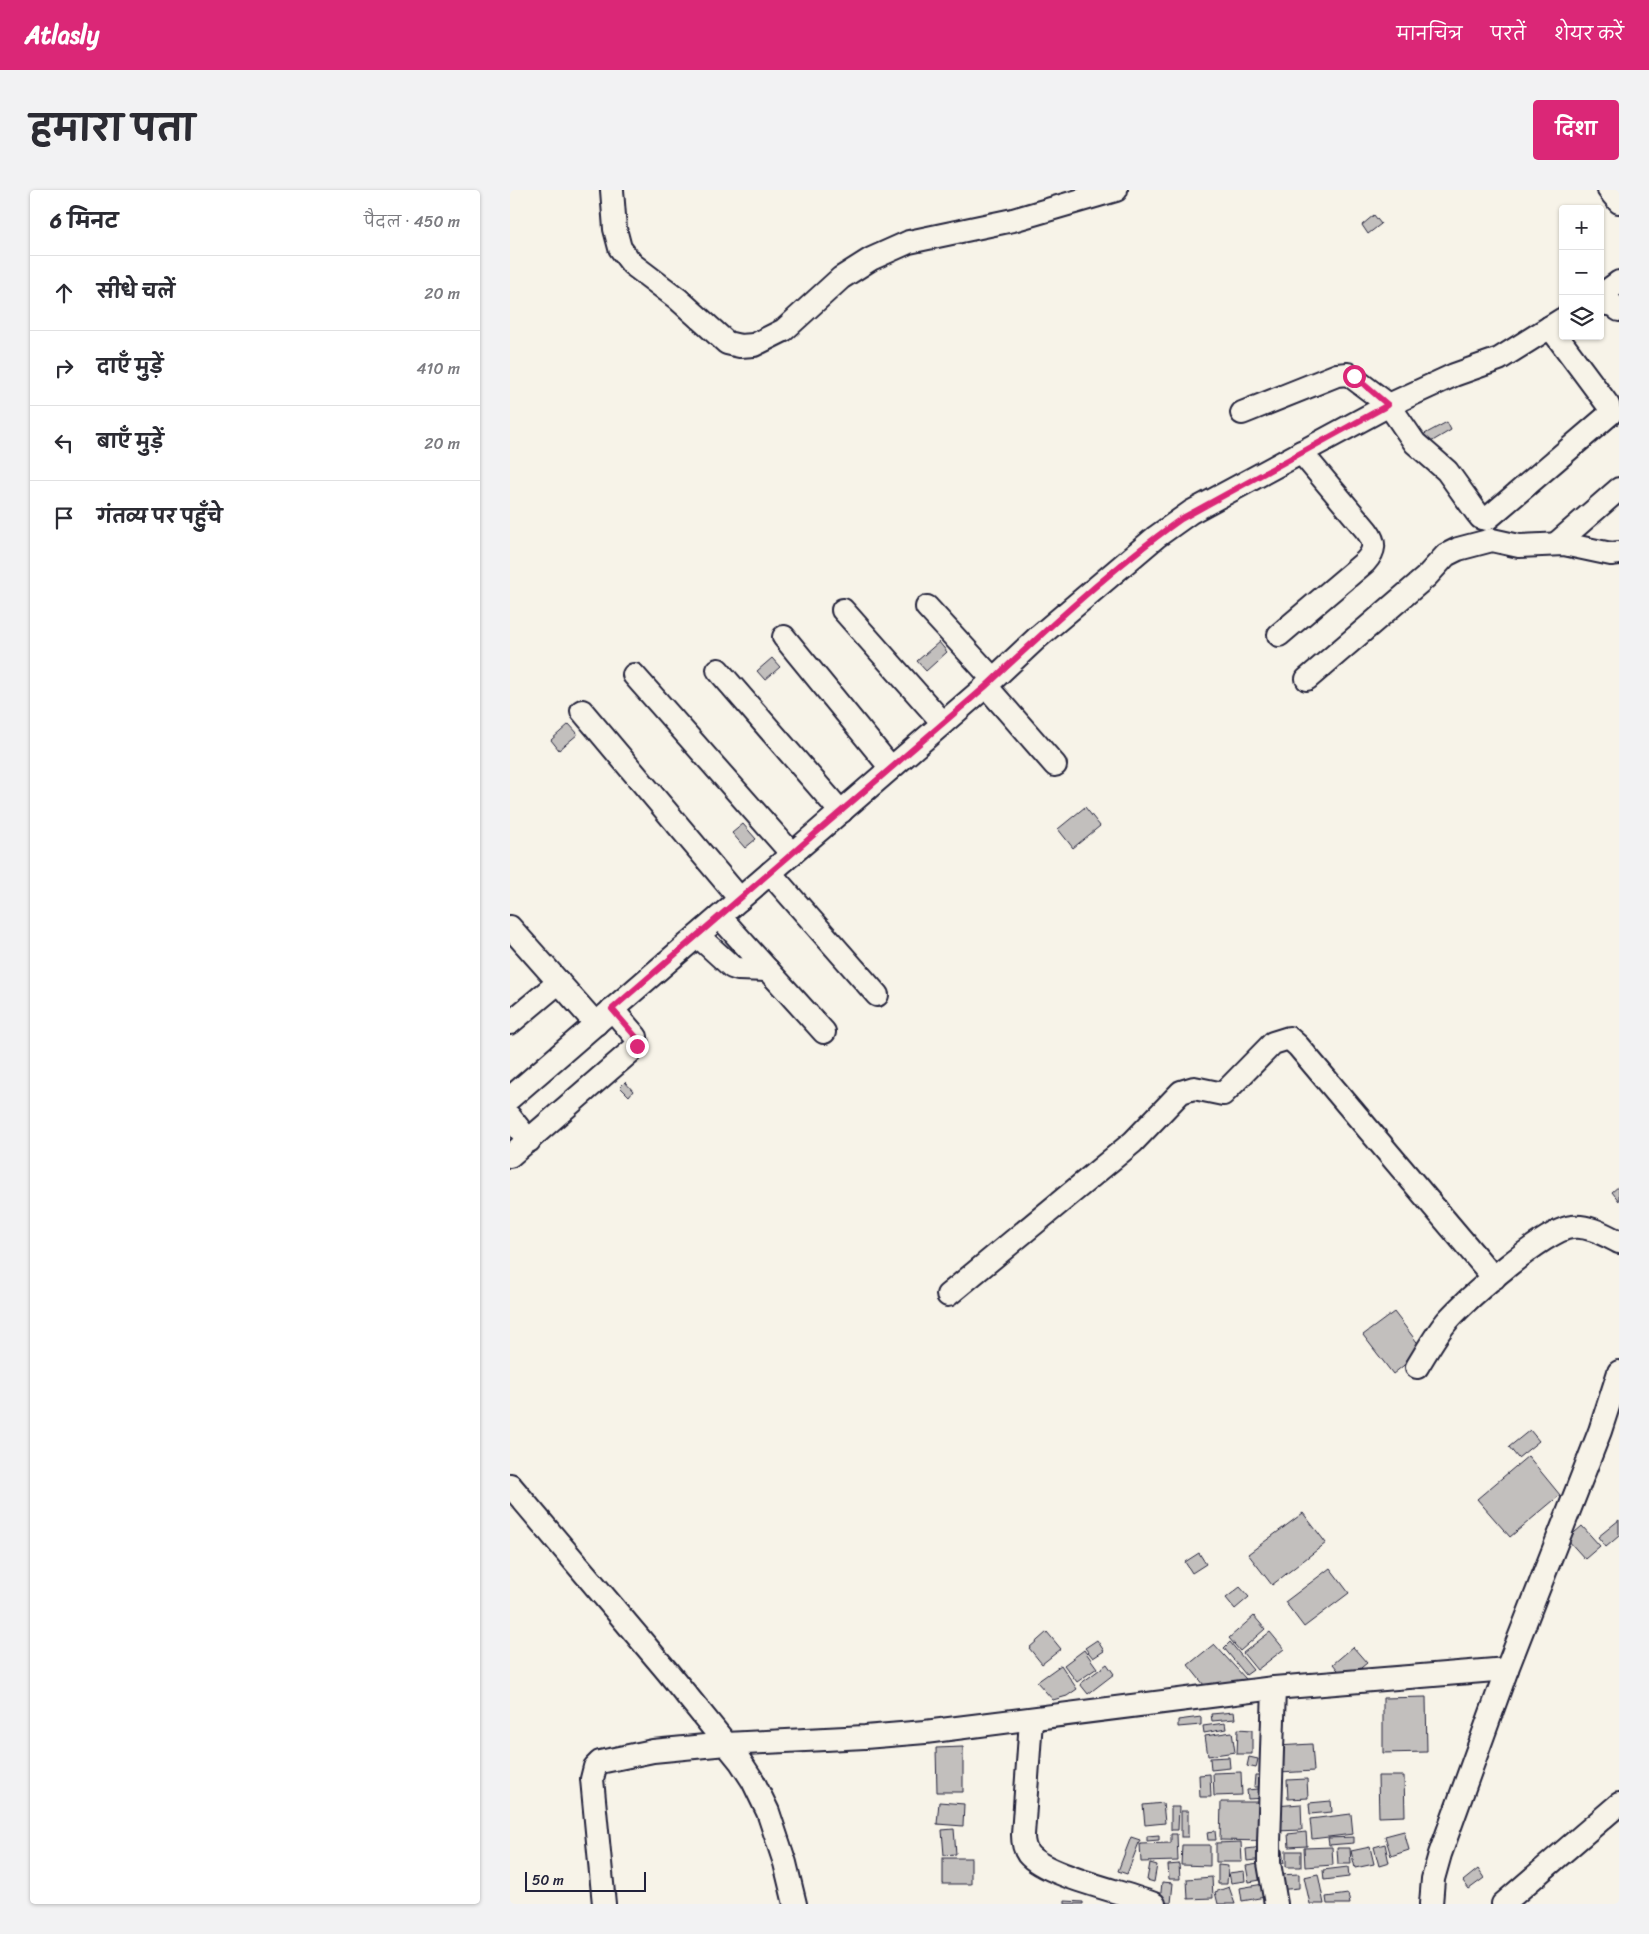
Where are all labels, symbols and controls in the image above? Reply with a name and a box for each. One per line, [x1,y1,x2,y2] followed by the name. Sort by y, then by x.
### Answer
[25,14,99,56] text: Atlasly
[1396,18,1463,50] text: मानचित्र
[1491,18,1526,50] text: परतें
[1554,18,1624,50] text: शेयर करें
[30,97,195,159] text: हमारा पता
[1533,100,1619,160] button: दिशा
[50,202,118,240] text: 6 मिनट
[1559,205,1604,340] map controls
[1559,205,1604,250] button: +
[364,207,460,236] text: पैदल · 450 m
[1559,250,1604,295] button: −
[97,275,175,308] text: सीधे चलें
[50,279,78,307] icon: ahead
[424,279,460,308] text: 20 m
[1559,295,1604,340] button: layers
[97,350,163,383] text: दाएँ मुड़ें
[50,354,78,382] icon: right
[417,354,460,383] text: 410 m
[1343,365,1366,388] route start
[97,425,164,458] text: बाएँ मुड़ें
[50,429,78,457] icon: left
[424,429,460,458] text: 20 m
[97,500,222,533] text: गंतव्य पर पहुँचे
[50,504,78,532] icon: arrive
[626,1035,649,1058] route end
[532,1868,564,1893] text: 50 m
[525,1869,646,1892] scale bar

